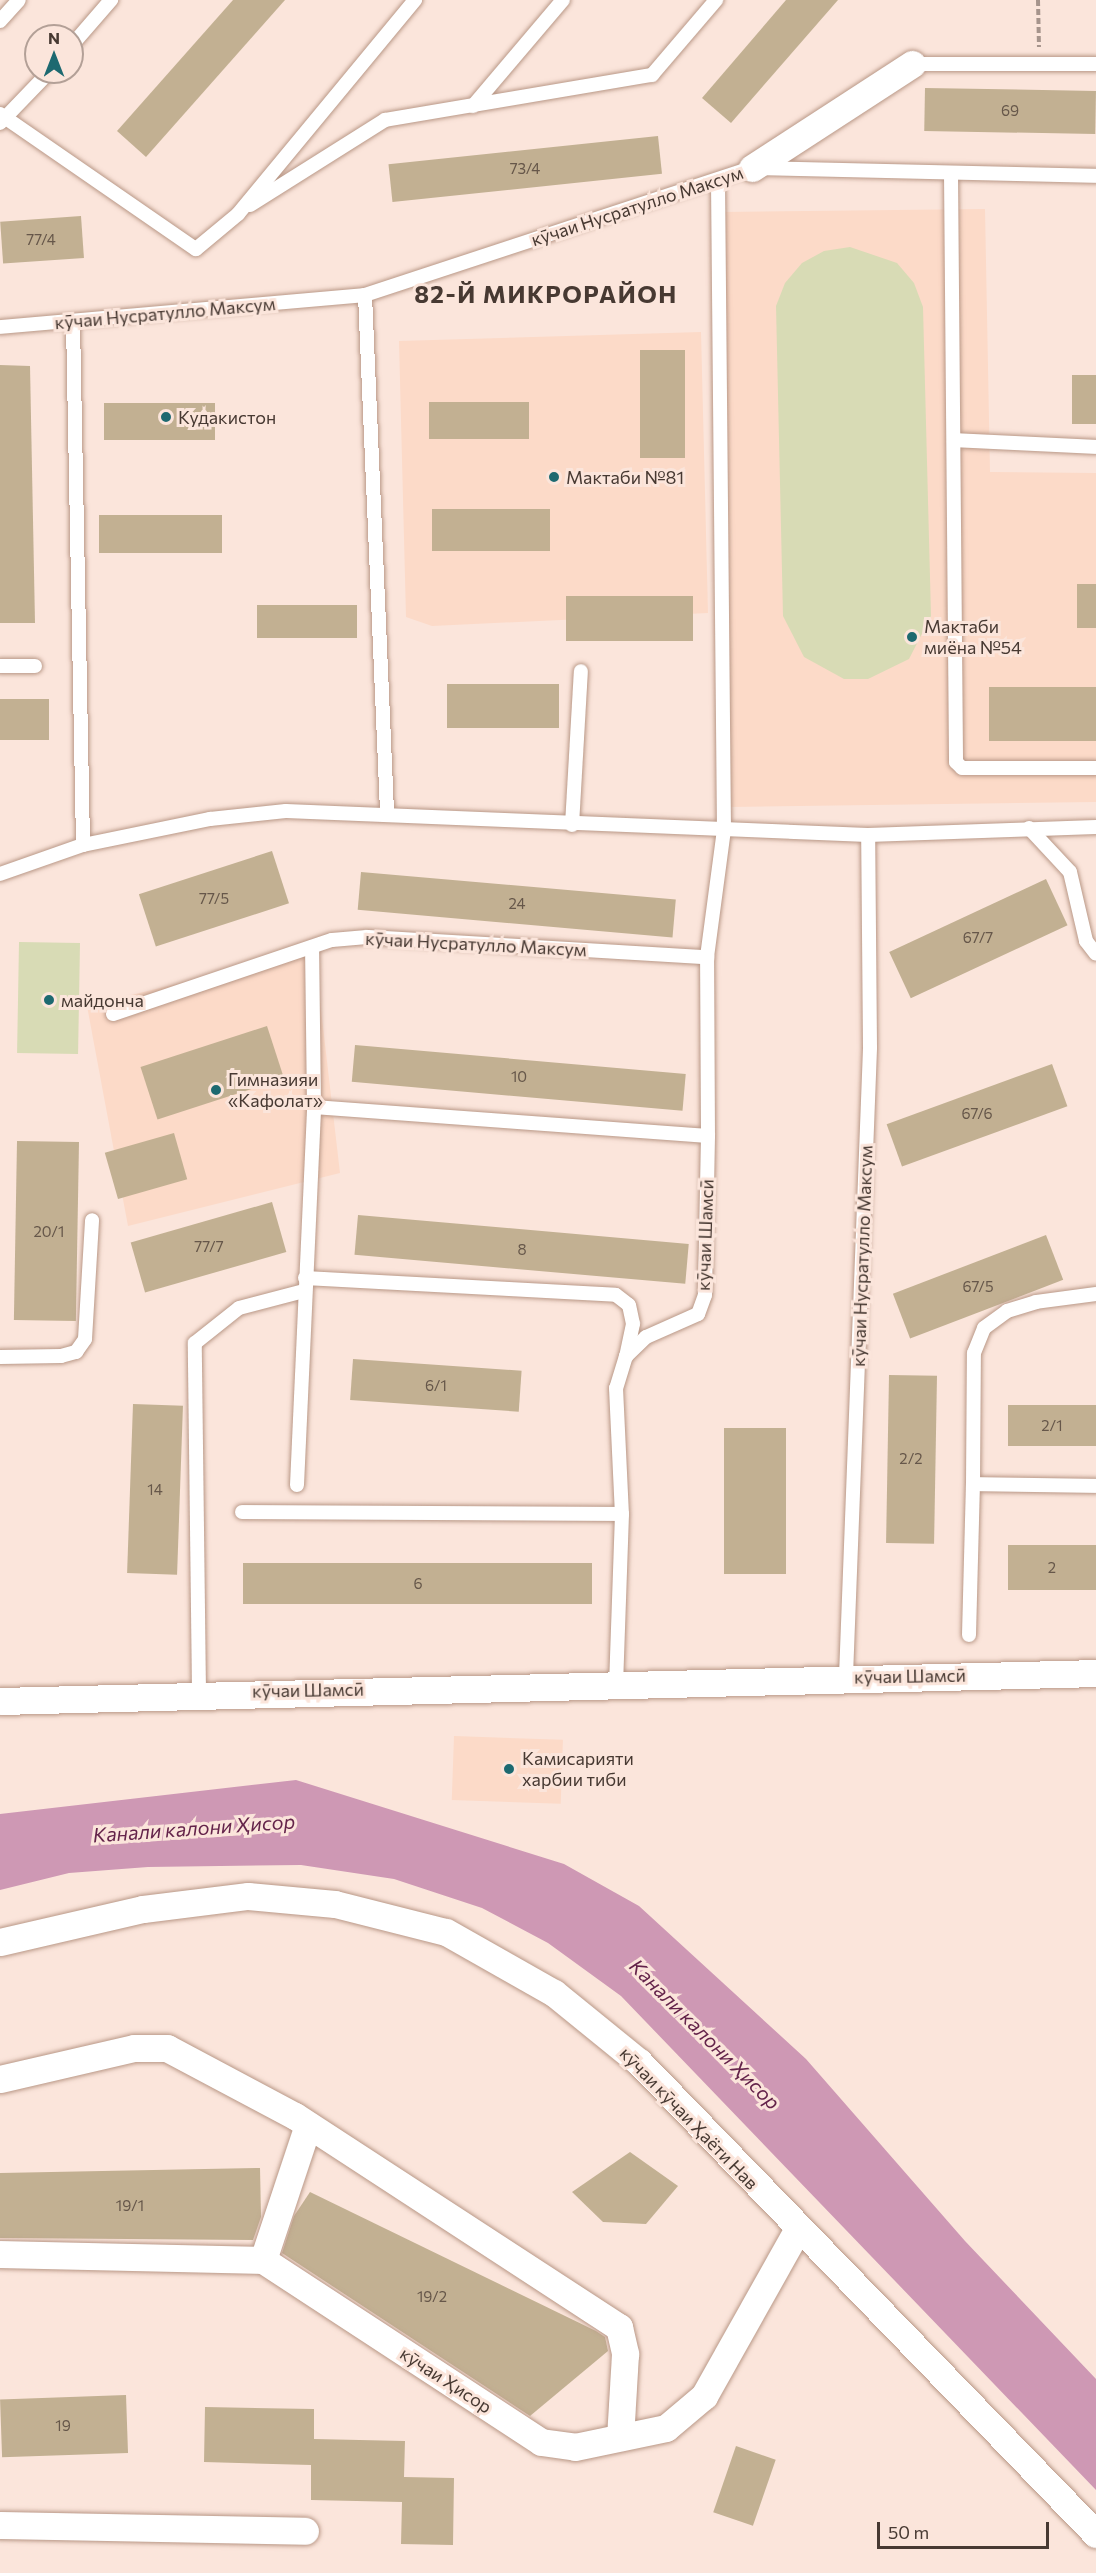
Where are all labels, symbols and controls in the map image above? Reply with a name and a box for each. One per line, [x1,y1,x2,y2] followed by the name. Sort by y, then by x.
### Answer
[24,24,84,84] north arrow
[48,28,60,47] text: N
[1001,102,1019,120] house number: 69
[510,160,540,178] house number: 73/4
[528,161,746,251] street label: кӯчаи Нусратулло Максум
[26,231,56,249] house number: 77/4
[414,280,678,308] district label: 82-Й МИКРОРАЙОН
[54,293,276,333] street label: кӯчаи Нусратулло Максум
[178,406,276,428] place label: Кудакистон
[159,410,173,424] marker: Кудакистон
[566,466,684,488] place label: Мактаби №81
[547,470,561,484] marker: Мактаби №81
[924,616,1022,658] place label: Мактаби миёна №54
[905,630,919,644] marker: Мактаби миёна №54
[199,890,229,908] house number: 77/5
[508,895,526,913] house number: 24
[365,927,587,961] street label: кӯчаи Нусратулло Максум
[963,929,993,947] house number: 67/7
[61,989,144,1011] place label: майдонча
[42,993,56,1007] marker: майдонча
[511,1068,527,1086] house number: 10
[228,1069,323,1112] place label: Гимназияи «Кафолат»
[209,1083,223,1097] marker: Гимназияи «Кафолат»
[961,1105,993,1123] house number: 67/6
[847,1145,877,1367] street label: кӯчаи Нусратулло Максум
[692,1179,718,1291] street label: кӯчаи Шамсӣ
[34,1223,64,1241] house number: 20/1
[194,1238,224,1256] house number: 77/7
[517,1241,527,1259] house number: 8
[962,1278,994,1296] house number: 67/5
[425,1377,447,1395] house number: 6/1
[1041,1417,1063,1435] house number: 2/1
[899,1450,923,1468] house number: 2/2
[147,1481,163,1499] house number: 14
[1048,1559,1056,1577] house number: 2
[413,1575,423,1593] house number: 6
[854,1664,966,1688] street label: кӯчаи Шамсӣ
[252,1678,364,1702] street label: кӯчаи Шамсӣ
[522,1748,634,1790] place label: Камисарияти харбии тиби
[500,1760,518,1778] marker: Камисарияти харбии тиби
[92,1809,296,1847] water label: Канали калони Ҳисор
[625,1954,785,2114] water label: Канали калони Ҳисор
[615,2042,763,2194] street label: кӯчаи кӯчаи Ҳаёти Нав
[116,2197,144,2215] house number: 19/1
[417,2288,447,2306] house number: 19/2
[396,2342,496,2418] street label: кӯчаи Ҳисор
[55,2417,71,2435] house number: 19
[880,2510,1052,2548] scale bar
[888,2521,929,2543] text: 50 m

